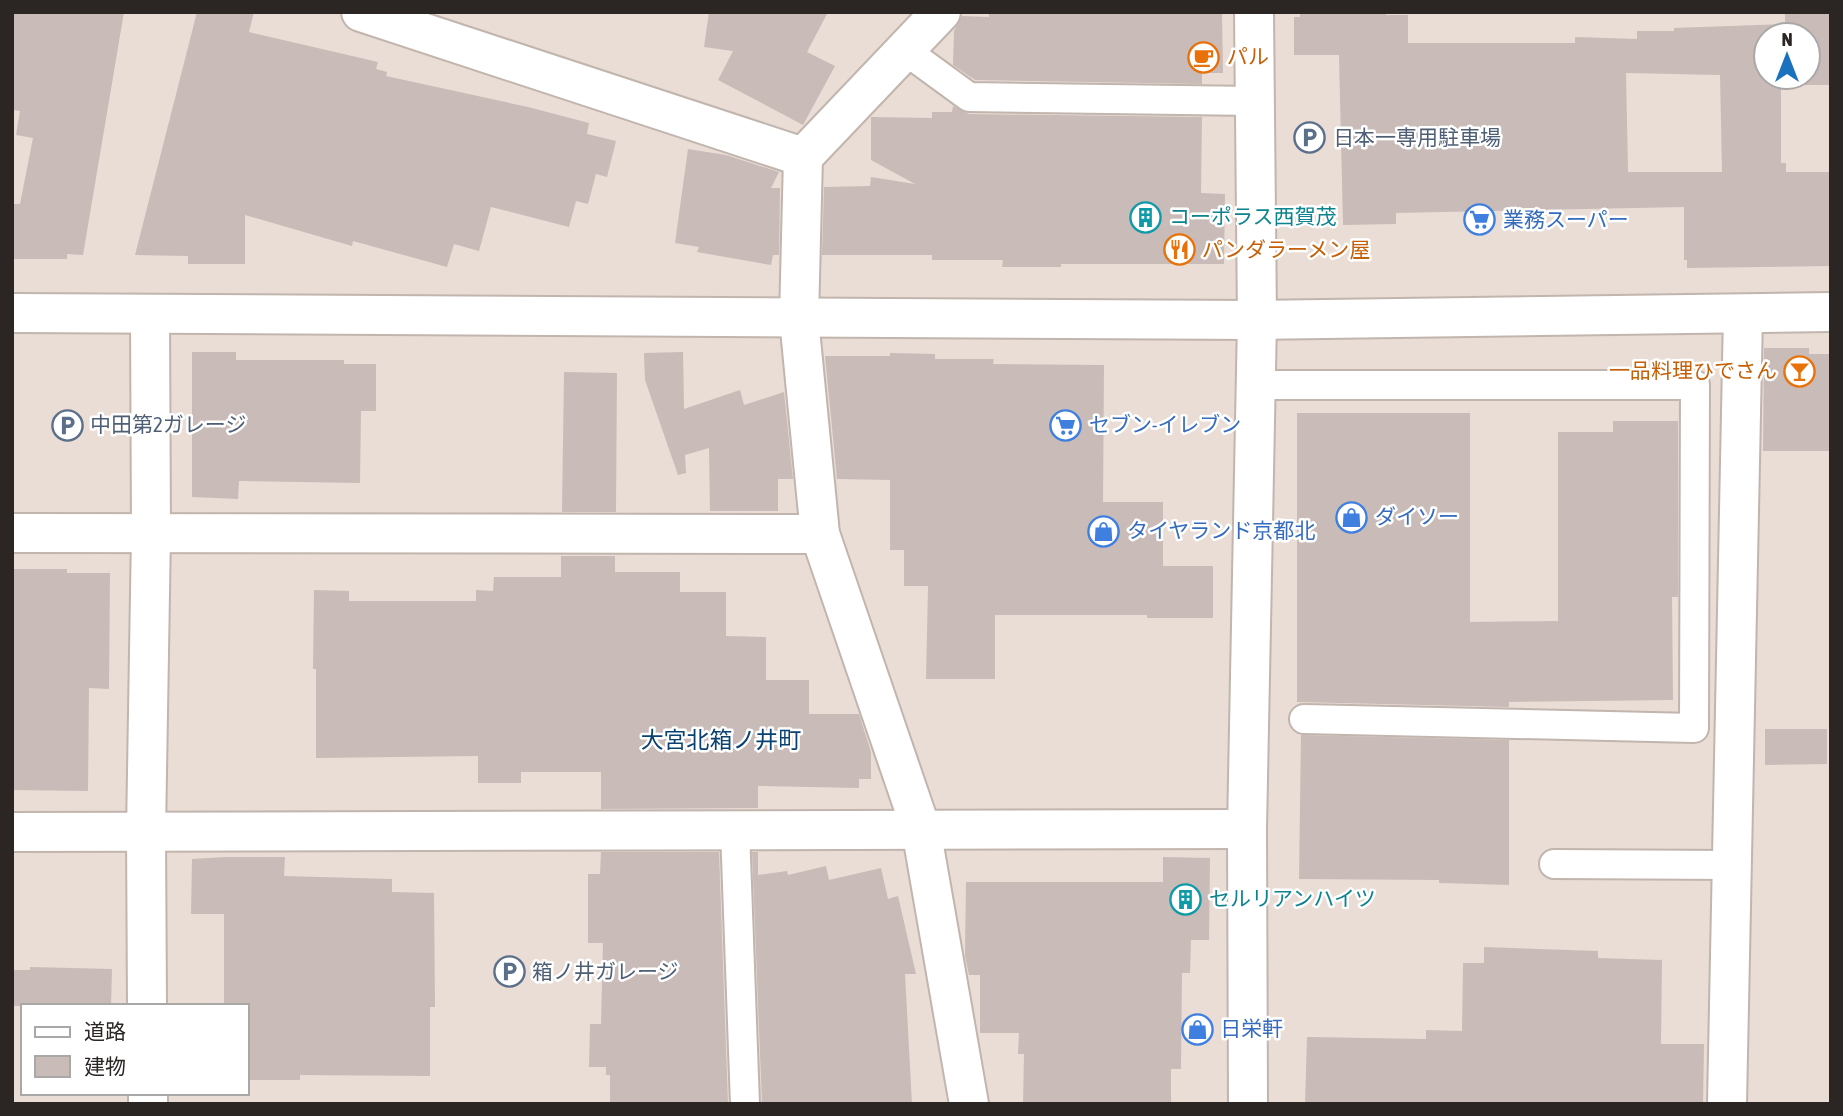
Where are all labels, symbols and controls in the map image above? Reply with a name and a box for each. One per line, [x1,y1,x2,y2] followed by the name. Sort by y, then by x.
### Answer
[1752,21,1822,91] north arrow
[1781,28,1793,50] text: N
[1187,40,1221,74] cafe icon: パル
[1227,44,1269,68] place label: パル
[1293,121,1327,155] parking icon: 日本一専用駐車場
[1333,125,1501,149] place label: 日本一専用駐車場
[1129,200,1163,234] building icon: コーポラス西賀茂
[1463,203,1497,237] supermarket icon: 業務スーパー
[1169,204,1337,228] place label: コーポラス西賀茂
[1503,207,1629,231] place label: 業務スーパー
[1162,233,1196,267] restaurant icon: パンダラーメン屋
[1202,237,1370,261] place label: パンダラーメン屋
[1783,354,1817,388] bar icon: 一品料理ひでさん
[1609,358,1777,382] place label: 一品料理ひでさん
[50,408,84,442] parking icon: 中田第2ガレージ
[1049,408,1083,442] supermarket icon: セブン-イレブン
[90,412,246,436] place label: 中田第2ガレージ
[1089,412,1241,436] place label: セブン-イレブン
[1335,500,1369,534] shop icon: ダイソー
[1375,504,1459,528] place label: ダイソー
[1087,514,1121,548] shop icon: タイヤランド京都北
[1127,518,1315,542] place label: タイヤランド京都北
[641,727,802,753] district label: 大宮北箱ノ井町
[1169,882,1203,916] building icon: セルリアンハイツ
[1209,886,1376,910] place label: セルリアンハイツ
[492,955,526,989] parking icon: 箱ノ井ガレージ
[532,959,679,983] place label: 箱ノ井ガレージ
[21,1004,248,1095] legend
[1180,1012,1214,1046] shop icon: 日栄軒
[1220,1016,1283,1040] place label: 日栄軒
[84,1019,126,1043] text: 道路
[84,1054,126,1078] text: 建物

